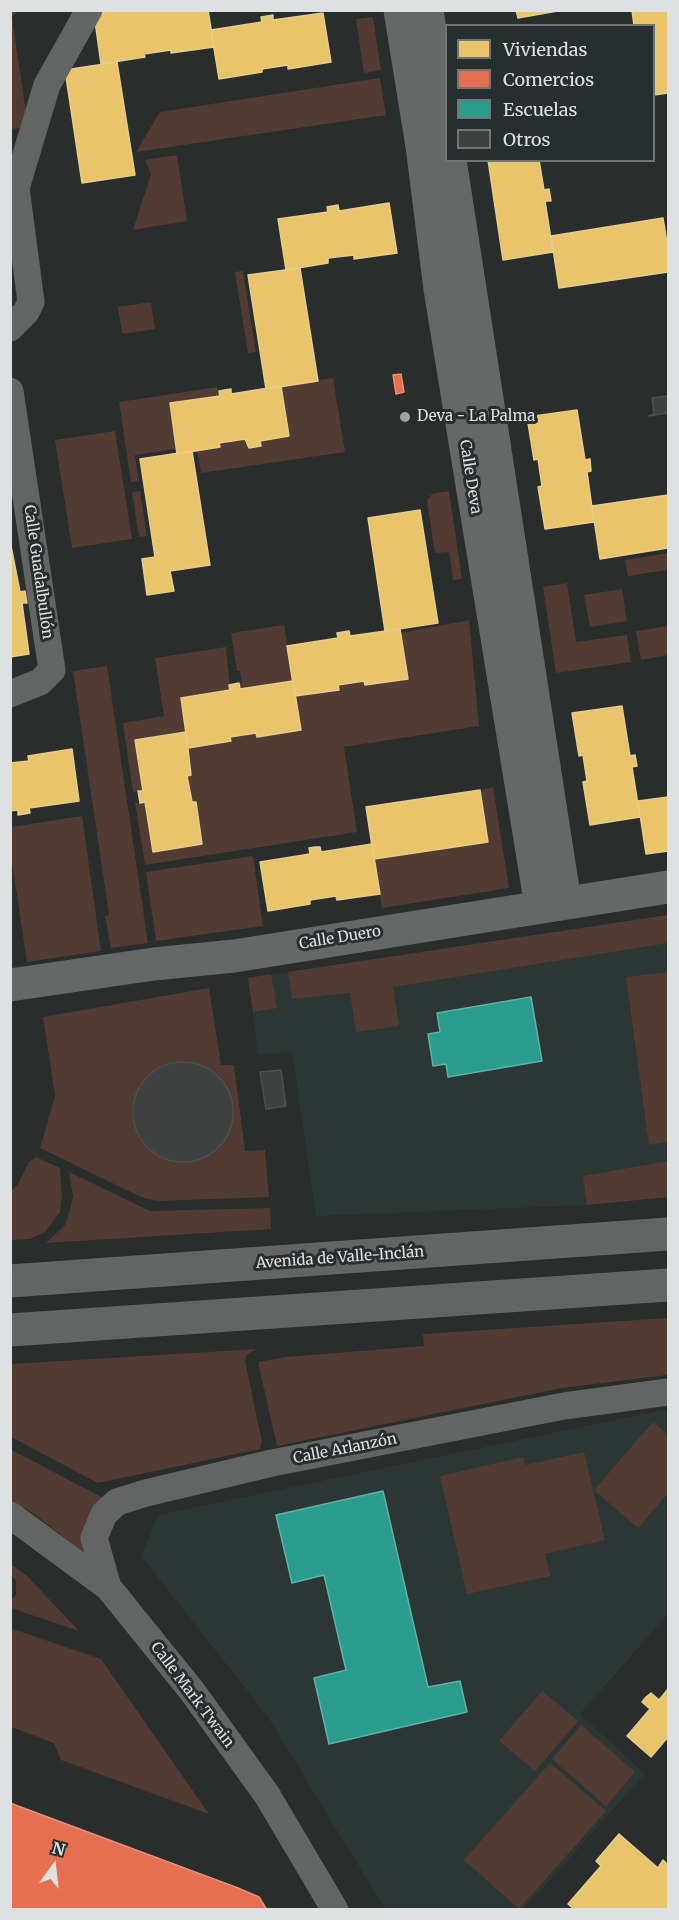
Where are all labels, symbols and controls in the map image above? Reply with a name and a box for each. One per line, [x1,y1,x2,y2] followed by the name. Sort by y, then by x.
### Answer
[445,24,655,162] legend
[503,38,587,61] text: Viviendas
[503,68,594,91] text: Comercios
[503,98,577,121] text: Escuelas
[503,128,550,151] text: Otros
[417,408,535,426] place label: Deva - La Palma
[398,410,412,424] marker: Deva - La Palma
[455,439,485,515] street label: Calle Deva
[20,504,56,640] street label: Calle Guadalbullón
[298,923,382,953] street label: Calle Duero
[255,1243,425,1273] street label: Avenida de Valle-Inclán
[292,1430,398,1468] street label: Calle Arlanzón
[147,1639,237,1751] street label: Calle Mark Twain
[24,1836,84,1896] north arrow
[50,1837,67,1860] text: N

